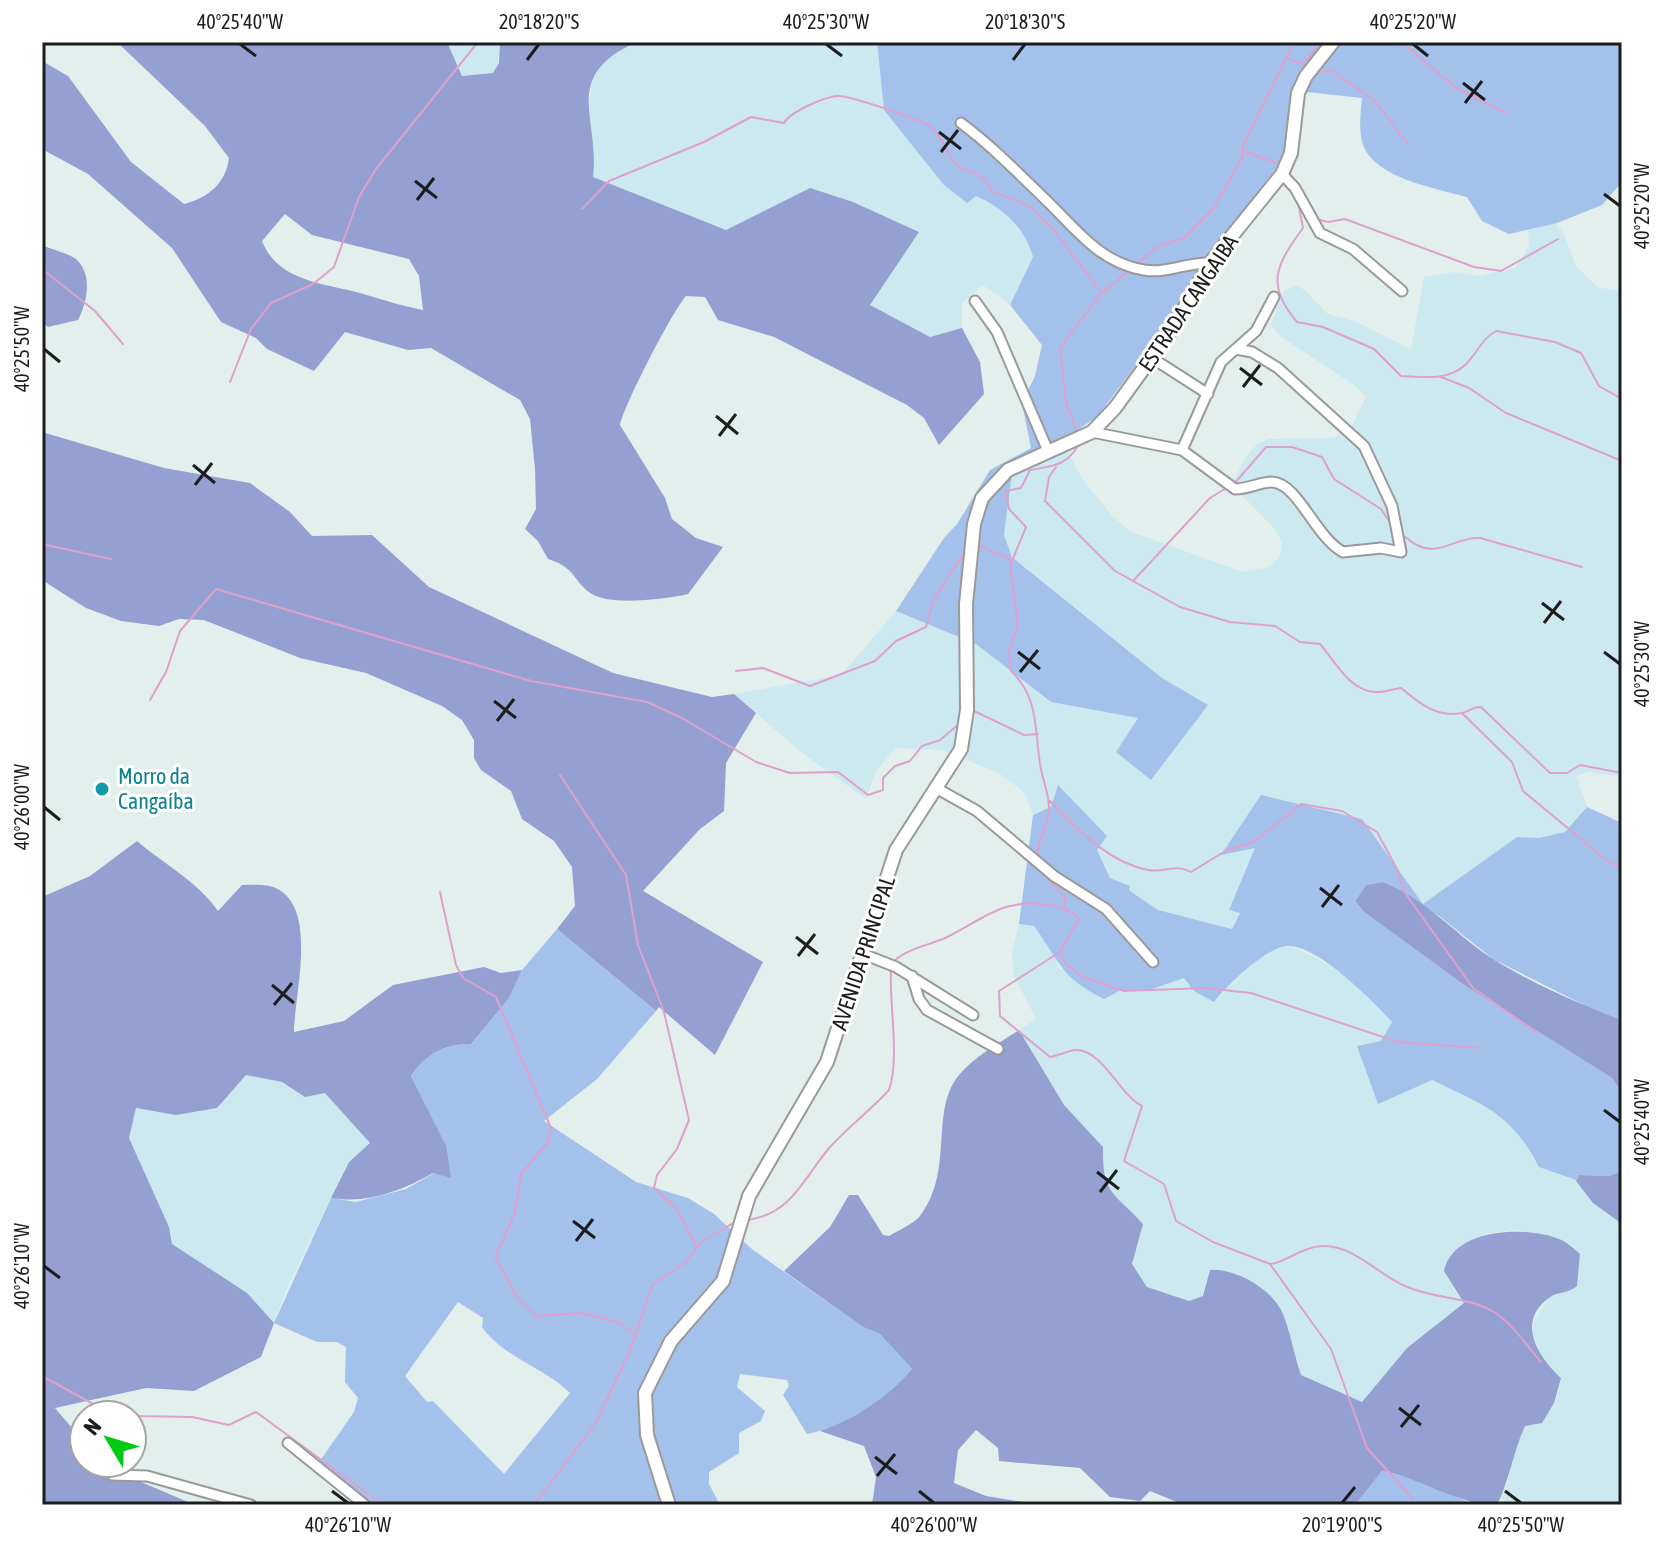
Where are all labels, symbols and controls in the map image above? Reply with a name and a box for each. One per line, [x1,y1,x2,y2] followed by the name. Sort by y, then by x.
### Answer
[197,10,284,33] text: 40°25'40"W
[499,10,579,33] text: 20°18'20"S
[783,10,870,33] text: 40°25'30"W
[985,10,1065,33] text: 20°18'30"S
[1370,10,1457,33] text: 40°25'20"W
[1630,162,1653,249] text: 40°25'20"W
[1133,230,1243,376] street label: ESTRADA CANGAIBA
[10,305,33,392] text: 40°25'50"W
[1630,620,1653,707] text: 40°25'30"W
[10,763,33,850] text: 40°26'00"W
[118,763,194,814] place label: Morro da Cangaíba
[93,780,111,798] marker: Morro da Cangaíba
[826,872,900,1033] street label: AVENIDA PRINCIPAL
[1630,1078,1653,1165] text: 40°25'40"W
[10,1222,33,1309] text: 40°26'10"W
[68,1399,148,1479] north arrow
[78,1414,106,1440] text: N
[305,1513,392,1536] text: 40°26'10"W
[891,1513,978,1536] text: 40°26'00"W
[1302,1513,1382,1536] text: 20°19'00"S
[1478,1513,1565,1536] text: 40°25'50"W

